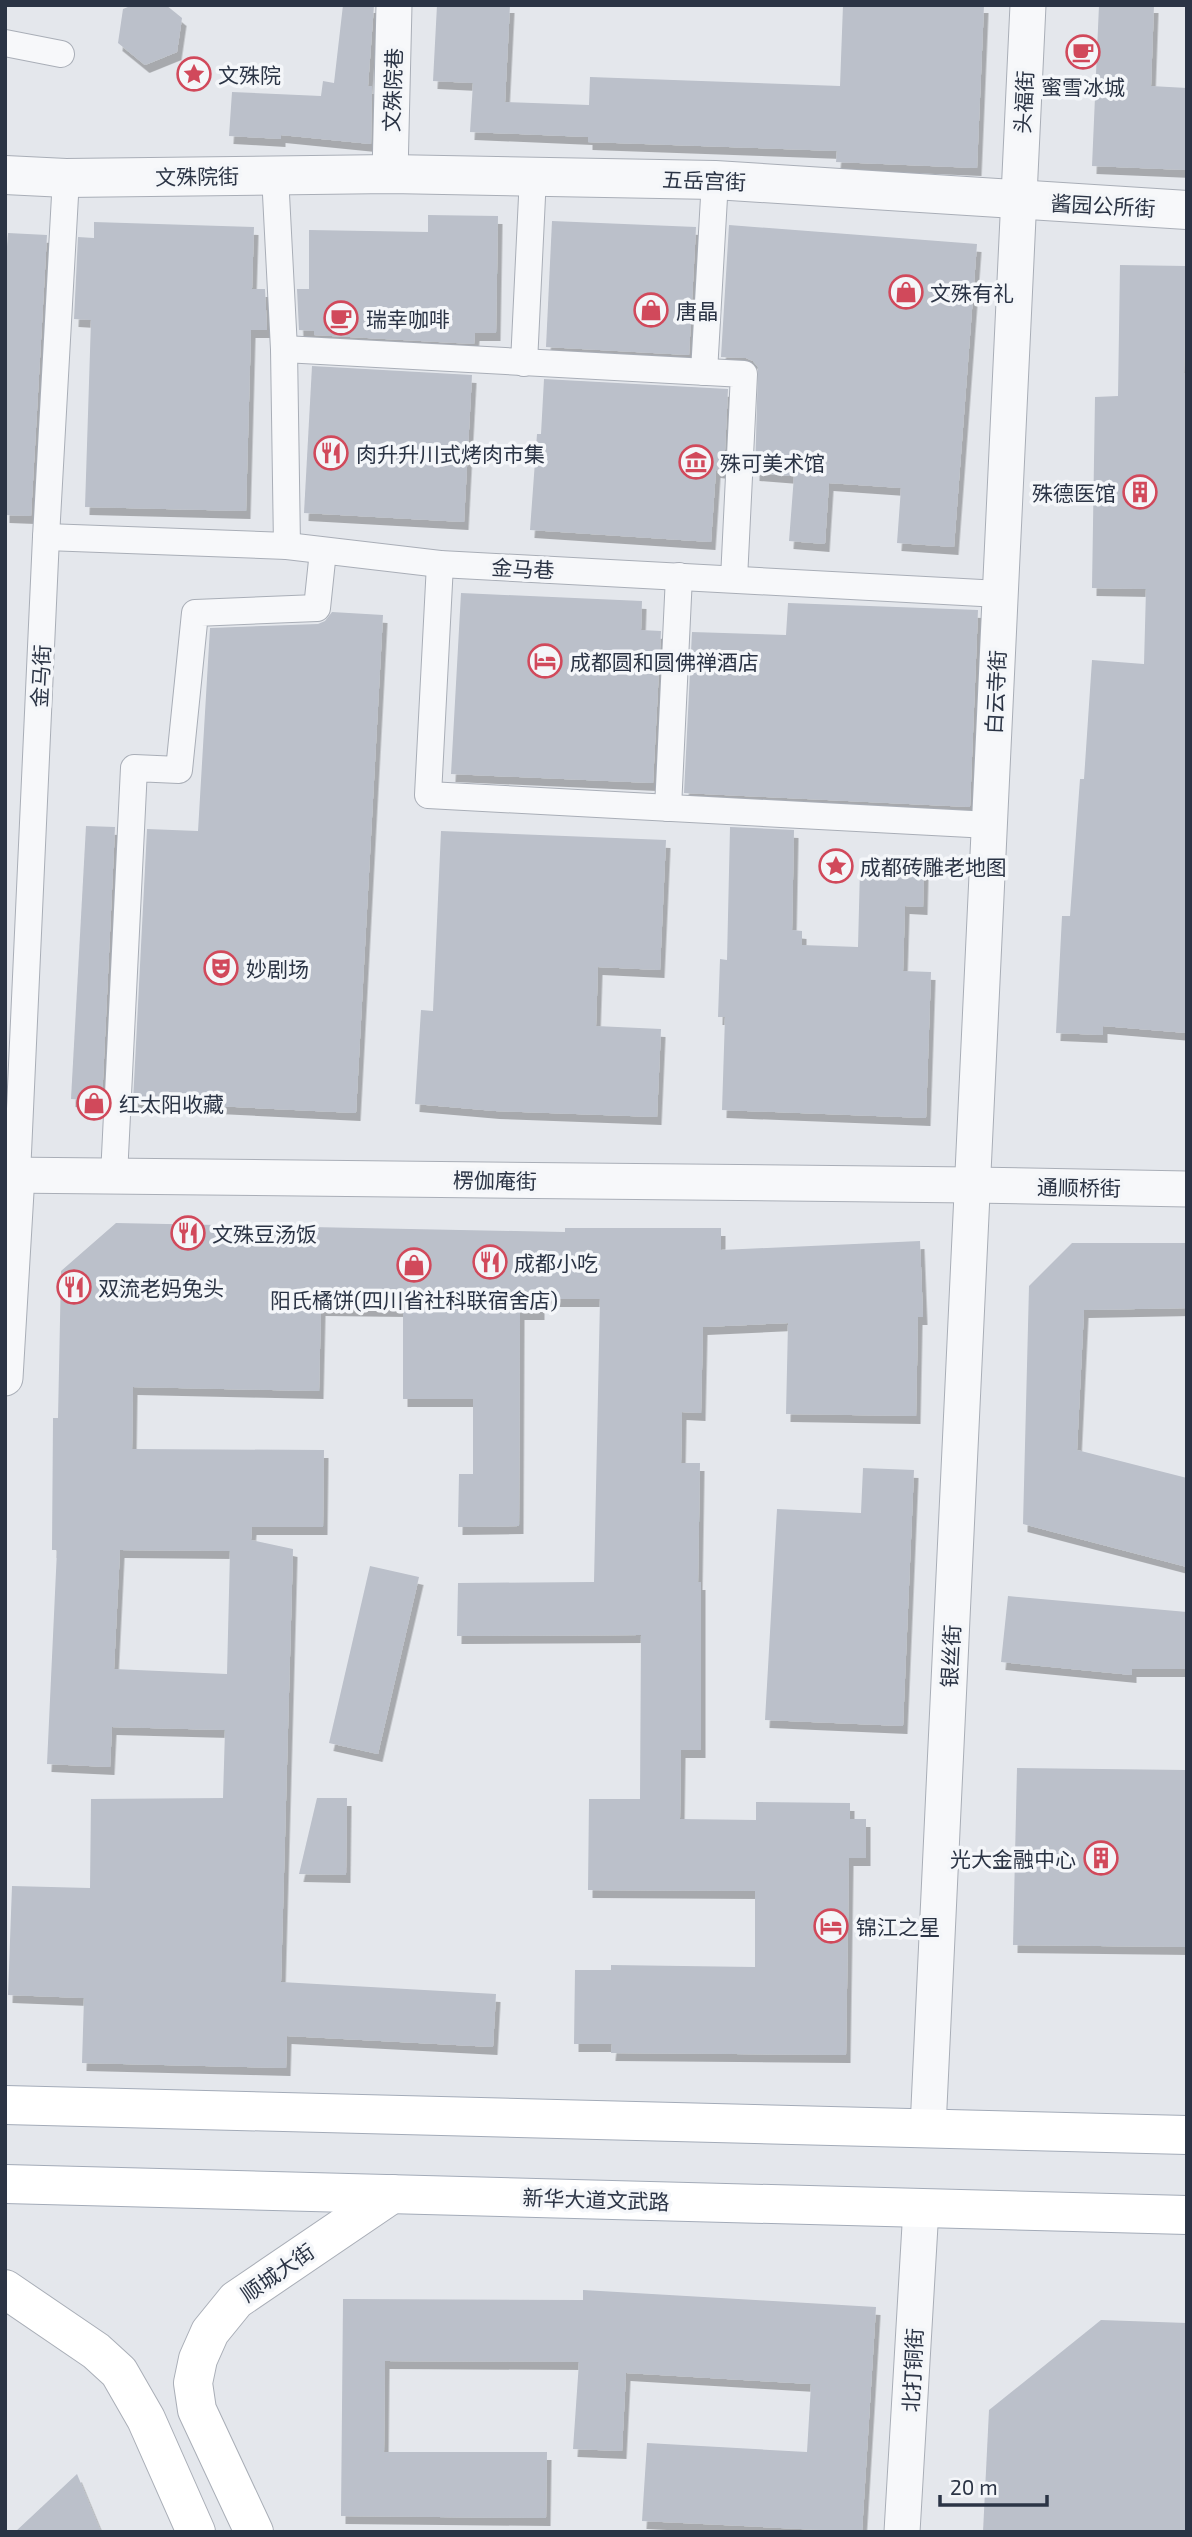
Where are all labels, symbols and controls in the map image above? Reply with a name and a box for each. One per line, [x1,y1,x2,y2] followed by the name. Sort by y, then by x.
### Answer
[1064,33,1102,71] cafe icon: 蜜雪冰城
[378,48,406,132] street label: 文殊院巷
[175,55,213,93] place icon: 文殊院
[218,62,281,87] place label: 文殊院
[1009,70,1037,134] street label: 头福街
[1041,74,1125,99] place label: 蜜雪冰城
[155,163,239,189] street label: 文殊院街
[662,166,746,194] street label: 五岳宫街
[1050,190,1156,220] street label: 酱园公所街
[887,273,925,311] shop icon: 文殊有礼
[930,280,1014,305] place label: 文殊有礼
[632,291,670,329] shop icon: 唐晶
[676,298,718,323] place label: 唐晶
[322,299,360,337] cafe icon: 瑞幸咖啡
[366,306,450,331] place label: 瑞幸咖啡
[312,434,350,472] restaurant icon: 肉升升川式烤肉市集
[356,441,545,466] place label: 肉升升川式烤肉市集
[677,443,715,481] museum icon: 殊可美术馆
[720,450,825,475] place label: 殊可美术馆
[1121,473,1159,511] building icon: 殊德医馆
[1032,480,1116,505] place label: 殊德医馆
[491,554,555,582] street label: 金马巷
[526,642,564,680] hotel icon: 成都圆和圆佛禅酒店
[26,644,54,708] street label: 金马街
[570,649,759,674] place label: 成都圆和圆佛禅酒店
[980,649,1010,735] street label: 白云寺街
[817,847,855,885] place icon: 成都砖雕老地图
[860,854,1007,879] place label: 成都砖雕老地图
[202,949,240,987] theatre icon: 妙剧场
[246,956,309,981] place label: 妙剧场
[75,1084,113,1122] shop icon: 红太阳收藏
[119,1091,224,1116] place label: 红太阳收藏
[453,1167,537,1193] street label: 楞伽庵街
[1037,1174,1121,1200] street label: 通顺桥街
[169,1214,207,1252] restaurant icon: 文殊豆汤饭
[212,1221,317,1246] place label: 文殊豆汤饭
[471,1243,509,1281] restaurant icon: 成都小吃
[395,1246,433,1284] shop icon: 阳氏橘饼(四川省社科联宿舍店)
[514,1250,598,1275] place label: 成都小吃
[55,1268,93,1306] restaurant icon: 双流老妈兔头
[98,1275,224,1300] place label: 双流老妈兔头
[270,1287,558,1312] place label: 阳氏橘饼(四川省社科联宿舍店)
[936,1624,964,1688] street label: 银丝街
[1082,1839,1120,1877] building icon: 光大金融中心
[950,1846,1076,1871] place label: 光大金融中心
[812,1907,850,1945] hotel icon: 锦江之星
[856,1914,940,1939] place label: 锦江之星
[522,2184,670,2214] street label: 新华大道文武路
[235,2238,319,2306] street label: 顺城大街
[897,2327,927,2413] street label: 北打铜街
[940,2464,1047,2508] scale bar
[950,2474,998,2499] text: 20 m

